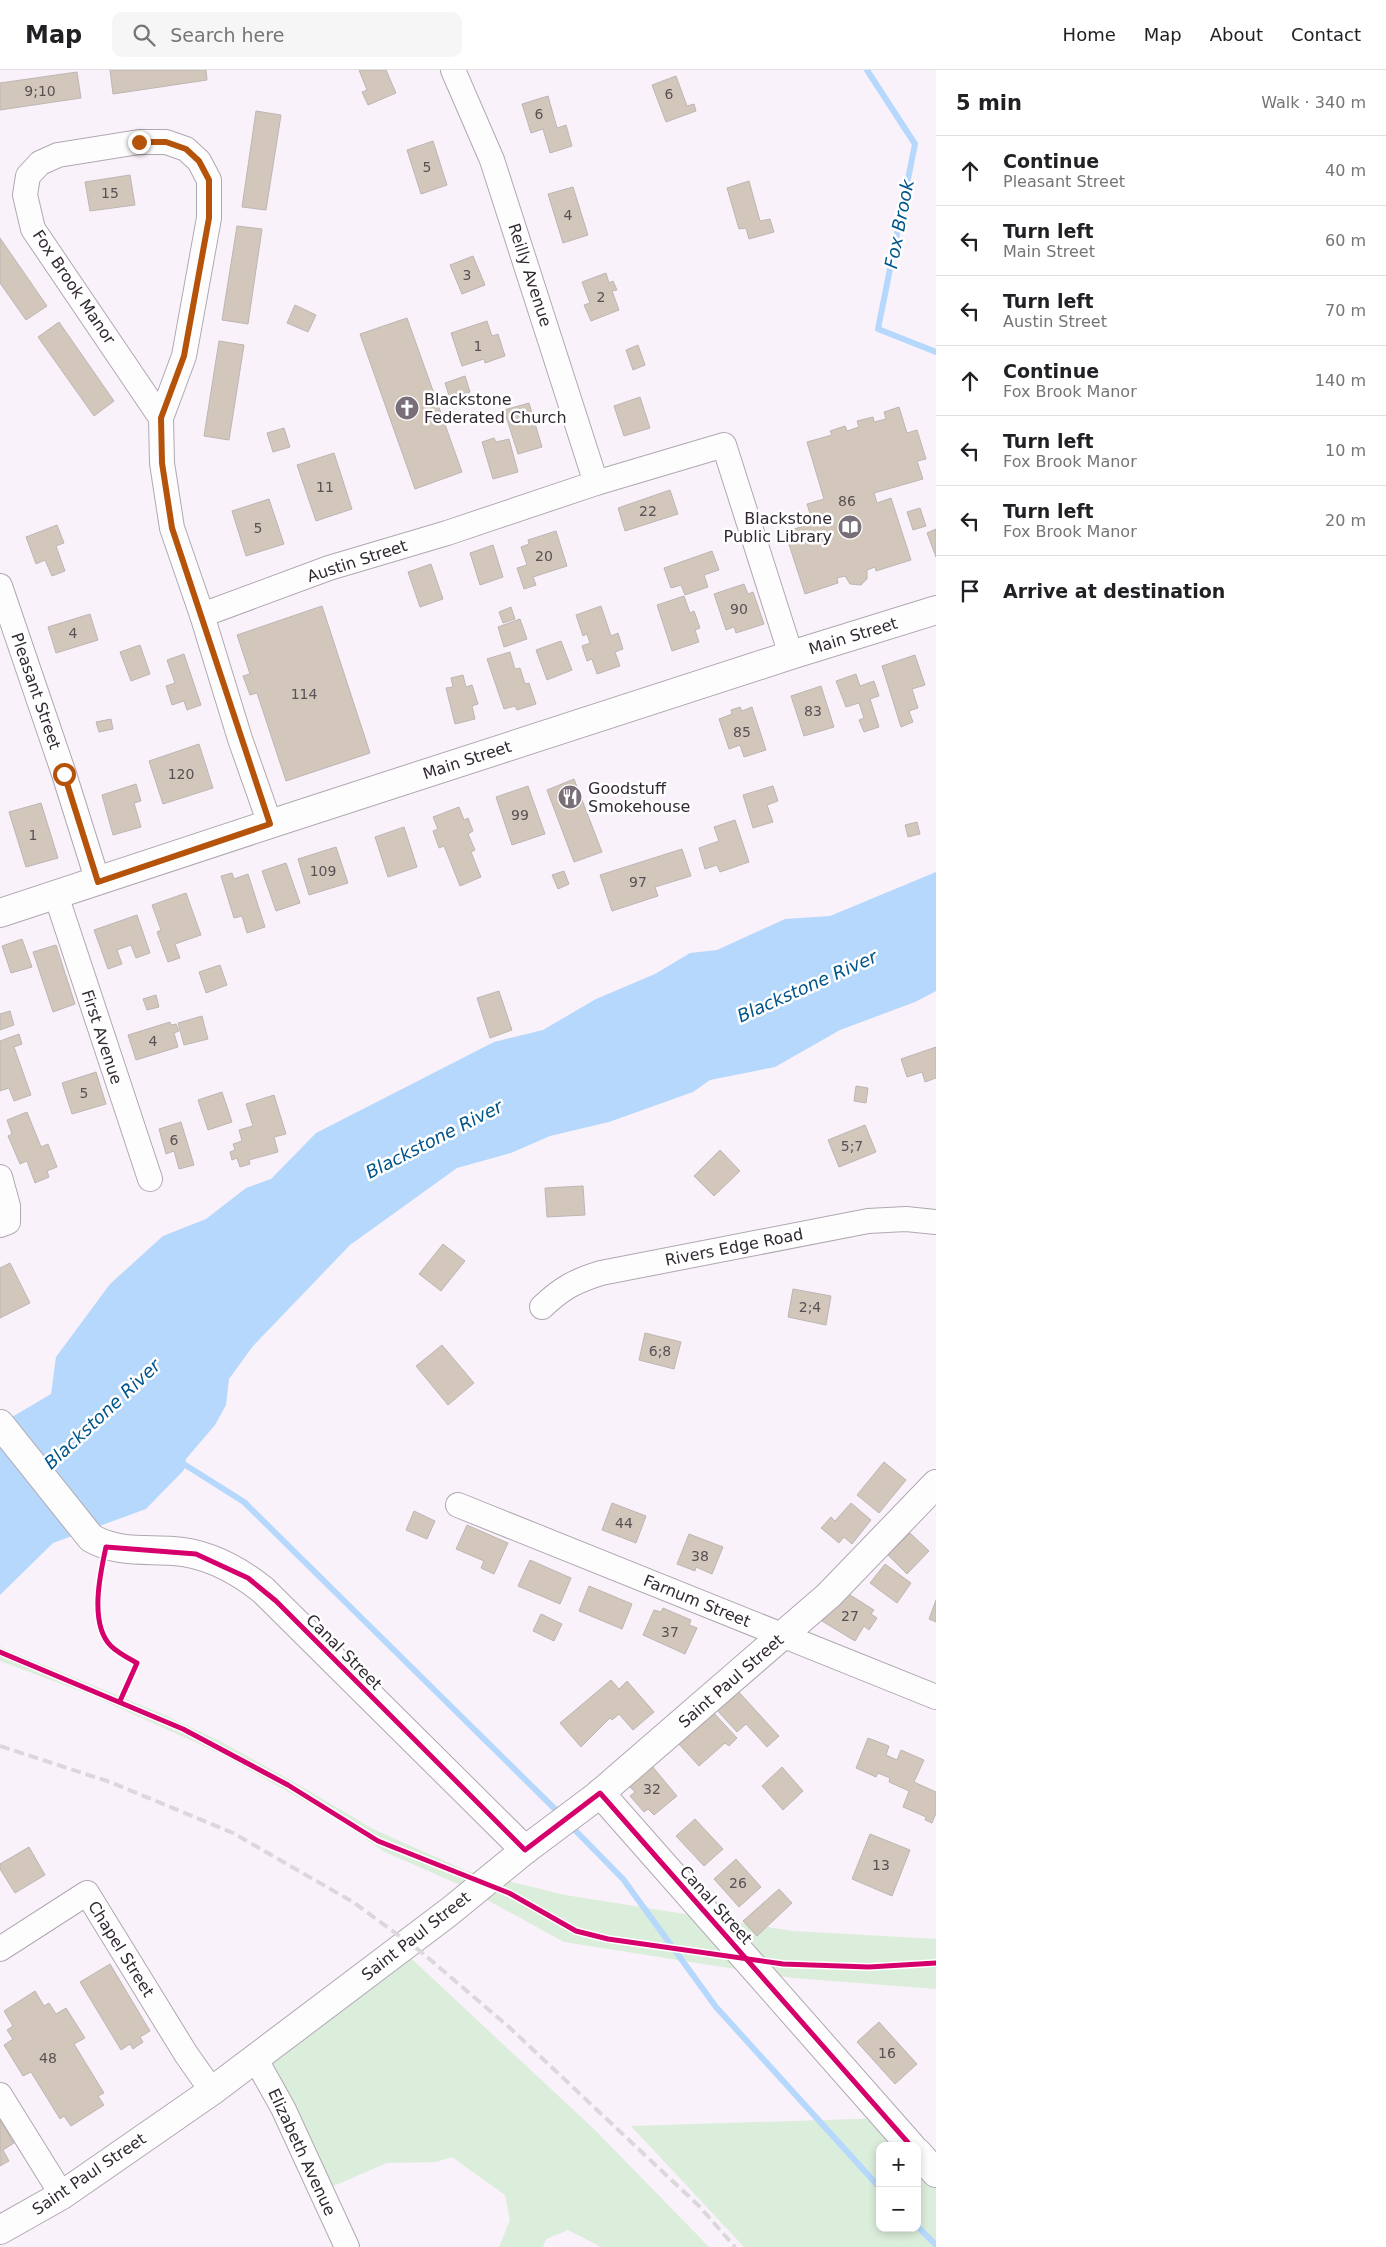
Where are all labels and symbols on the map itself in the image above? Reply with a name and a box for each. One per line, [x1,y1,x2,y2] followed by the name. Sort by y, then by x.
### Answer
[24,83,56,99] house number: 9;10
[665,86,674,102] house number: 6
[535,106,544,122] house number: 6
[128,131,151,154] route end
[423,159,431,175] house number: 5
[880,176,918,270] water label: Fox Brook
[101,185,119,201] house number: 15
[564,207,573,223] house number: 4
[504,221,556,329] street label: Reilly Avenue
[29,226,120,348] street label: Fox Brook Manor
[463,267,471,283] house number: 3
[597,289,605,305] house number: 2
[474,338,482,354] house number: 1
[424,390,567,427] place label: Blackstone Federated Church
[394,395,420,421] church icon: Blackstone Federated Church
[316,479,334,495] house number: 11
[838,493,856,509] house number: 86
[639,503,657,519] house number: 22
[724,509,832,546] place label: Blackstone Public Library
[837,514,863,540] library icon: Blackstone Public Library
[254,520,262,536] house number: 5
[305,536,409,586] street label: Austin Street
[535,548,553,564] house number: 20
[730,601,748,617] house number: 90
[806,613,900,659] street label: Main Street
[69,625,78,641] house number: 4
[7,630,65,752] street label: Pleasant Street
[291,686,317,702] house number: 114
[804,703,822,719] house number: 83
[733,724,751,740] house number: 85
[420,737,514,783] street label: Main Street
[53,763,76,786] route start
[168,766,194,782] house number: 120
[588,779,690,816] place label: Goodstuff Smokehouse
[557,784,583,810] restaurant icon: Goodstuff Smokehouse
[511,807,529,823] house number: 99
[29,827,37,843] house number: 1
[310,863,336,879] house number: 109
[629,874,647,890] house number: 97
[734,945,882,1026] water label: Blackstone River
[78,987,126,1087] street label: First Avenue
[149,1033,158,1049] house number: 4
[80,1085,88,1101] house number: 5
[362,1095,507,1183] water label: Blackstone River
[170,1132,179,1148] house number: 6
[841,1138,863,1154] house number: 5;7
[663,1224,805,1270] street label: Rivers Edge Road
[799,1299,821,1315] house number: 2;4
[649,1343,671,1359] house number: 6;8
[40,1354,166,1473] water label: Blackstone River
[615,1515,633,1531] house number: 44
[691,1548,709,1564] house number: 38
[641,1571,753,1631] street label: Farnum Street
[841,1608,859,1624] house number: 27
[302,1610,386,1694] street label: Canal Street
[661,1624,679,1640] house number: 37
[675,1630,787,1732] street label: Saint Paul Street
[643,1781,661,1797] house number: 32
[872,1857,890,1873] house number: 13
[676,1862,756,1948] street label: Canal Street
[729,1875,747,1891] house number: 26
[358,1888,474,1984] street label: Saint Paul Street
[84,1898,158,2000] street label: Chapel Street
[878,2045,896,2061] house number: 16
[39,2050,57,2066] house number: 48
[264,2085,340,2219] street label: Elizabeth Avenue
[29,2129,149,2219] street label: Saint Paul Street

